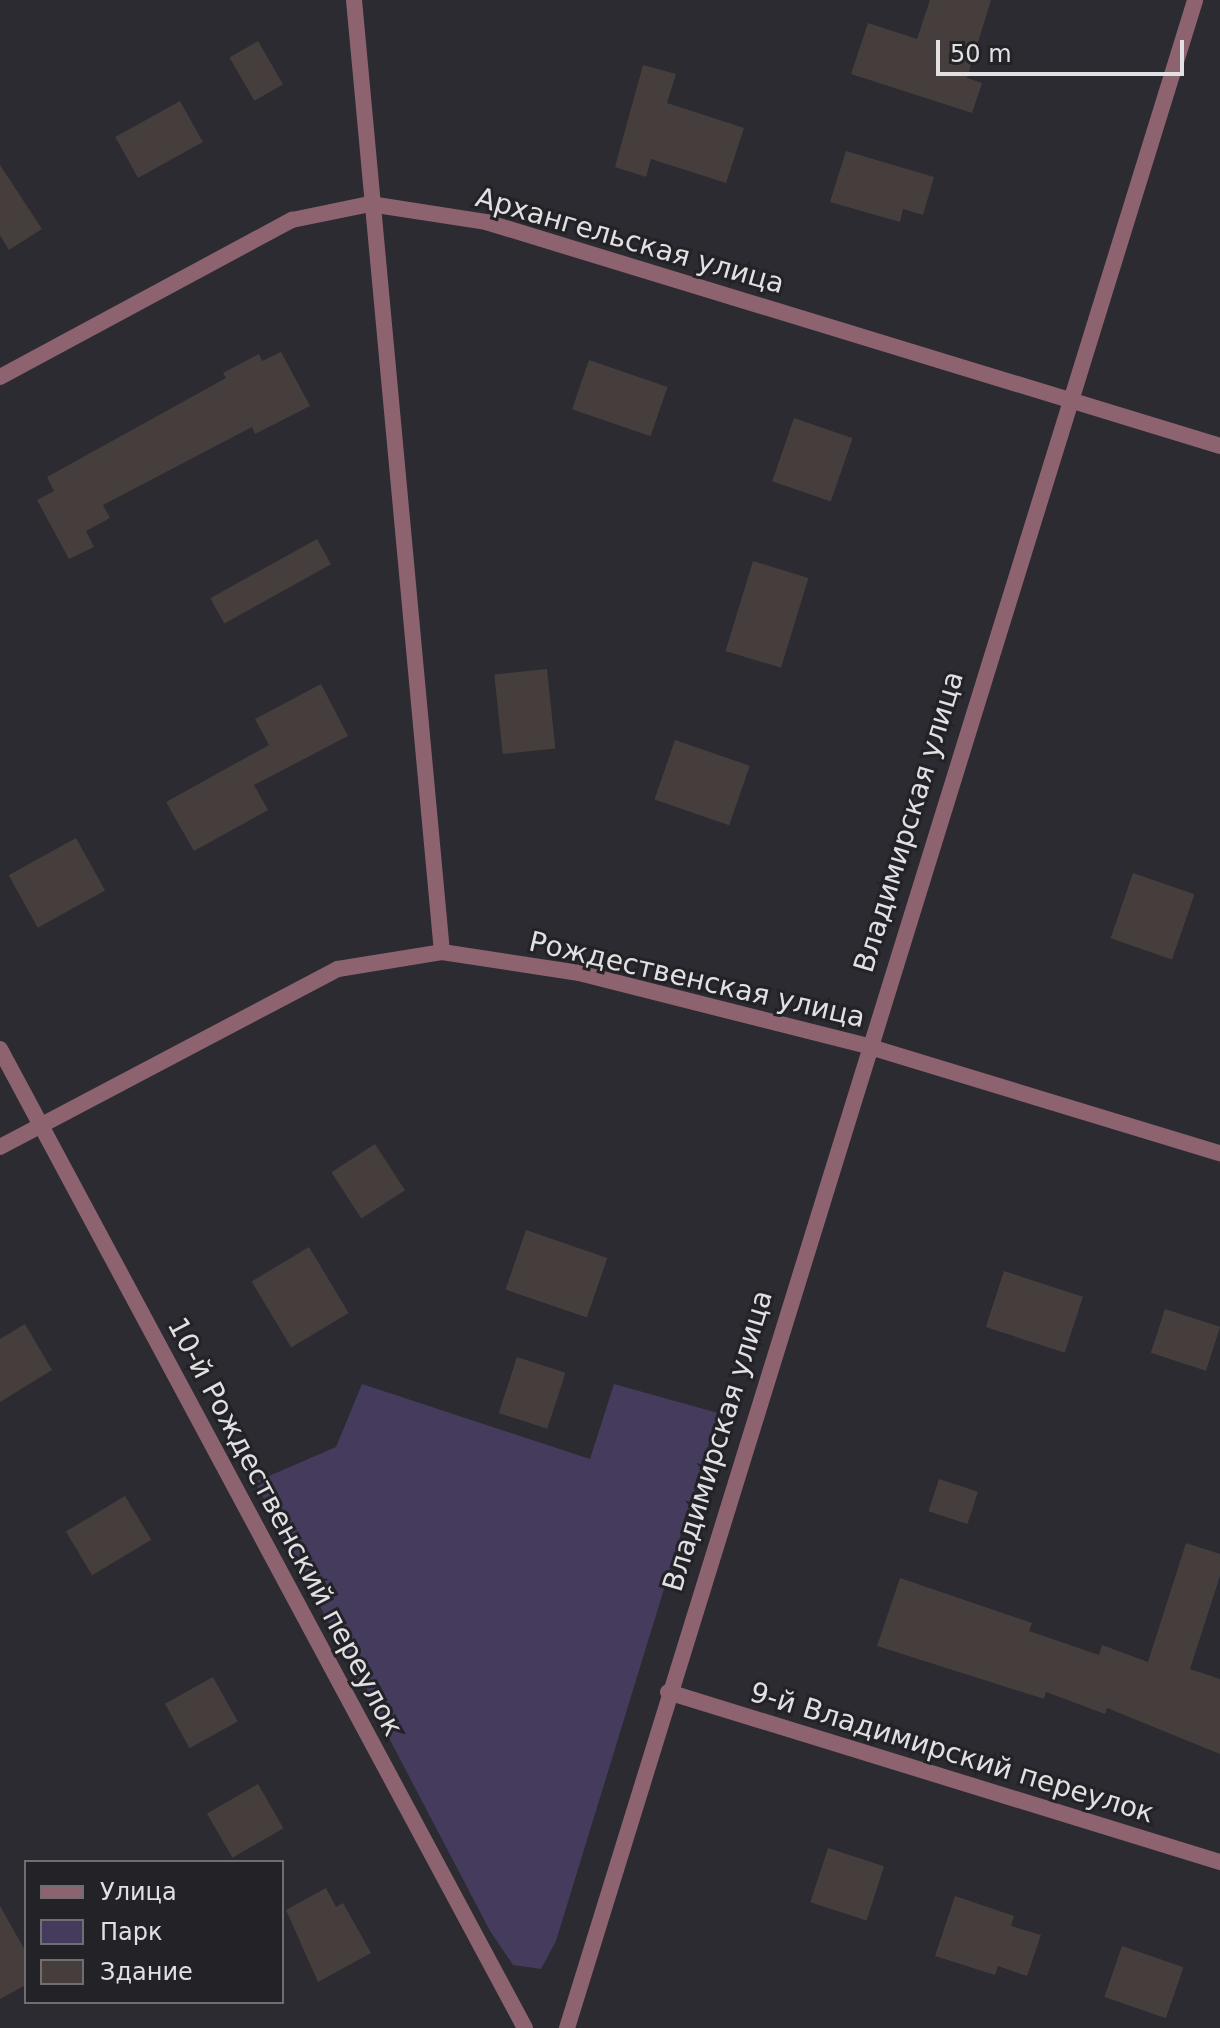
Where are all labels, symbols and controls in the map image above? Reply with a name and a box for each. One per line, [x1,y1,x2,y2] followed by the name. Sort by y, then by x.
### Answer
[940,24,1188,74] scale bar
[950,40,1012,68] text: 50 m
[472,181,788,301] street label: Архангельская улица
[847,667,971,977] street label: Владимирская улица
[526,925,868,1035] street label: Рождественская улица
[656,1286,780,1596] street label: Владимирская улица
[160,1312,410,1742] street label: 10-й Рождественский переулок
[746,1675,1158,1831] street label: 9-й Владимирский переулок
[24,1860,284,2004] legend
[100,1878,177,1906] text: Улица
[100,1918,162,1946] text: Парк
[100,1958,193,1986] text: Здание

